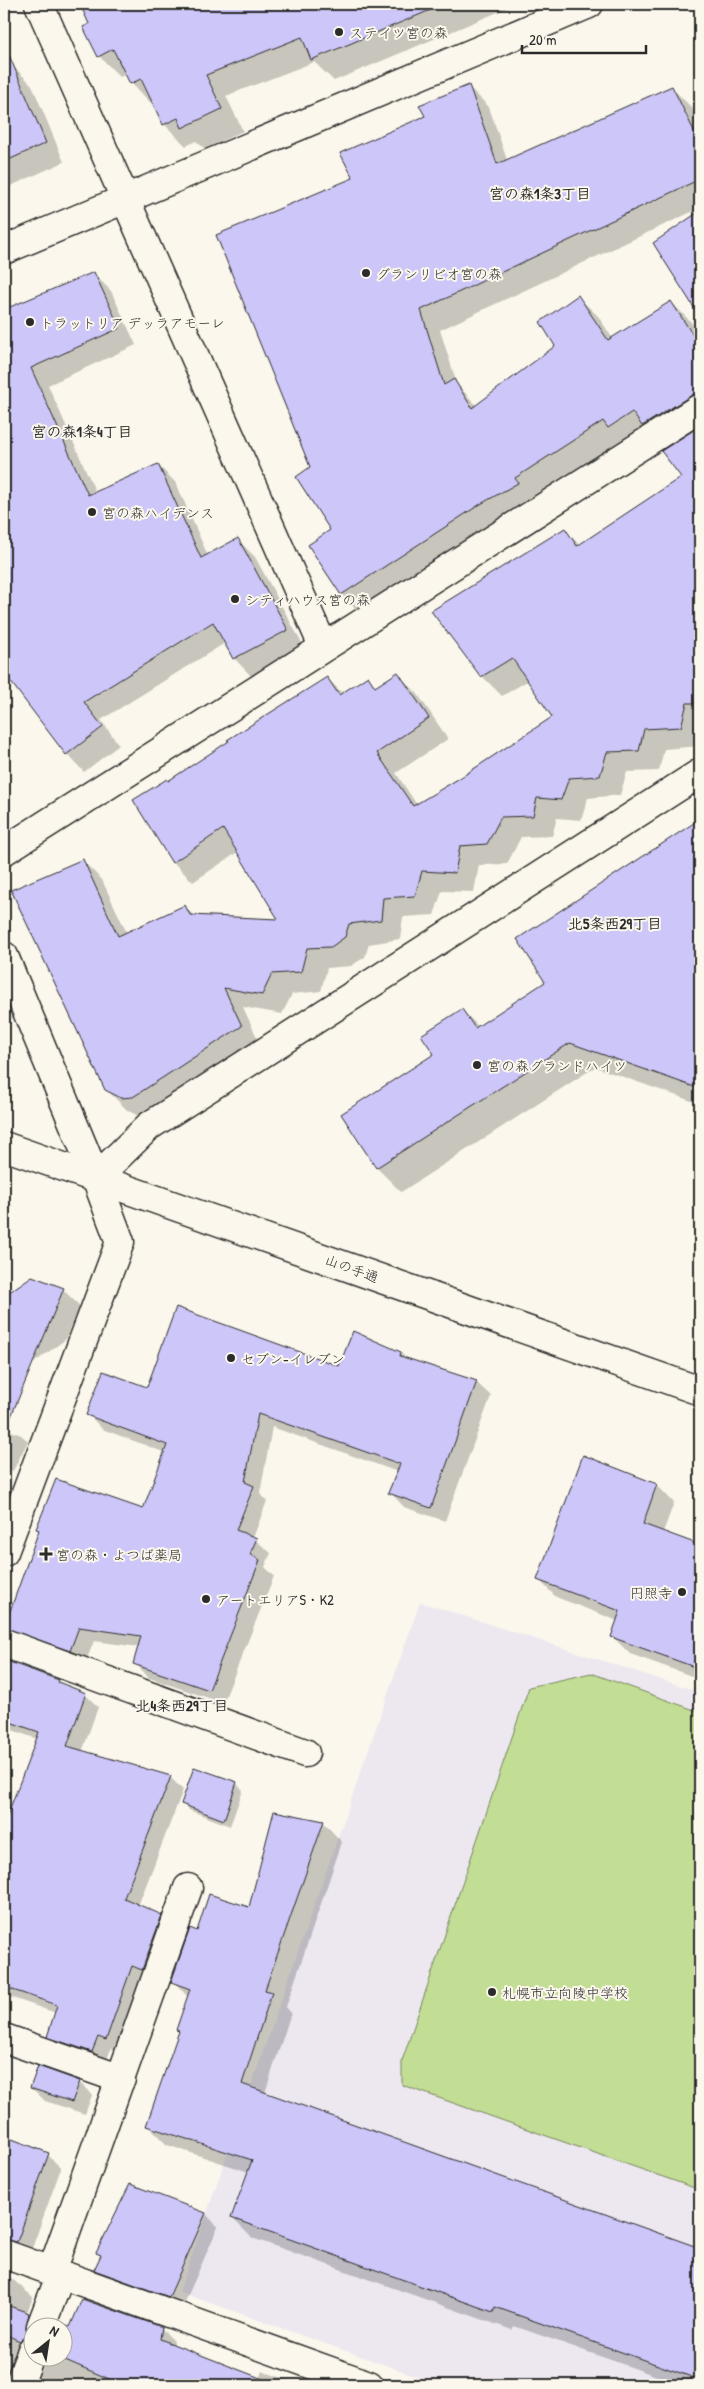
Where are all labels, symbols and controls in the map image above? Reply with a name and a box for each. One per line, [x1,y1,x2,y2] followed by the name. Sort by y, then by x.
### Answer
[522,22,645,54] scale bar
[349,23,448,42] place label: ステイツ宮の森
[333,26,345,38] marker: ステイツ宮の森
[529,29,556,50] text: 20 m
[489,183,591,204] district label: 宮の森1条3丁目
[376,264,502,283] place label: グランリビオ宮の森
[360,267,372,279] marker: グランリビオ宮の森
[40,313,225,332] place label: トラットリア デッラアモーレ
[24,316,36,328] marker: トラットリア デッラアモーレ
[31,421,133,442] district label: 宮の森1条4丁目
[102,503,214,522] place label: 宮の森ハイデンス
[86,506,98,518] marker: 宮の森ハイデンス
[245,590,370,609] place label: シティハウス宮の森
[229,593,241,605] marker: シティハウス宮の森
[568,913,662,934] district label: 北5条西29丁目
[487,1056,627,1075] place label: 宮の森グランドハイツ
[471,1059,483,1071] marker: 宮の森グランドハイツ
[322,1249,382,1287] street label: 山の手通
[241,1349,345,1368] place label: セブン-イレブン
[225,1352,237,1364] marker: セブン-イレブン
[56,1545,182,1564] place label: 宮の森・よつば薬局
[40,1548,52,1560] marker: 宮の森・よつば薬局
[630,1583,672,1602] place label: 円照寺
[676,1586,688,1598] marker: 円照寺
[216,1590,334,1609] place label: アートエリアS・K2
[200,1593,212,1605] marker: アートエリアS・K2
[135,1695,229,1716] district label: 北4条西29丁目
[502,1983,628,2002] place label: 札幌市立向陵中学校
[486,1986,498,1998] marker: 札幌市立向陵中学校
[22,2316,72,2366] north arrow
[47,2320,63,2341] text: N

